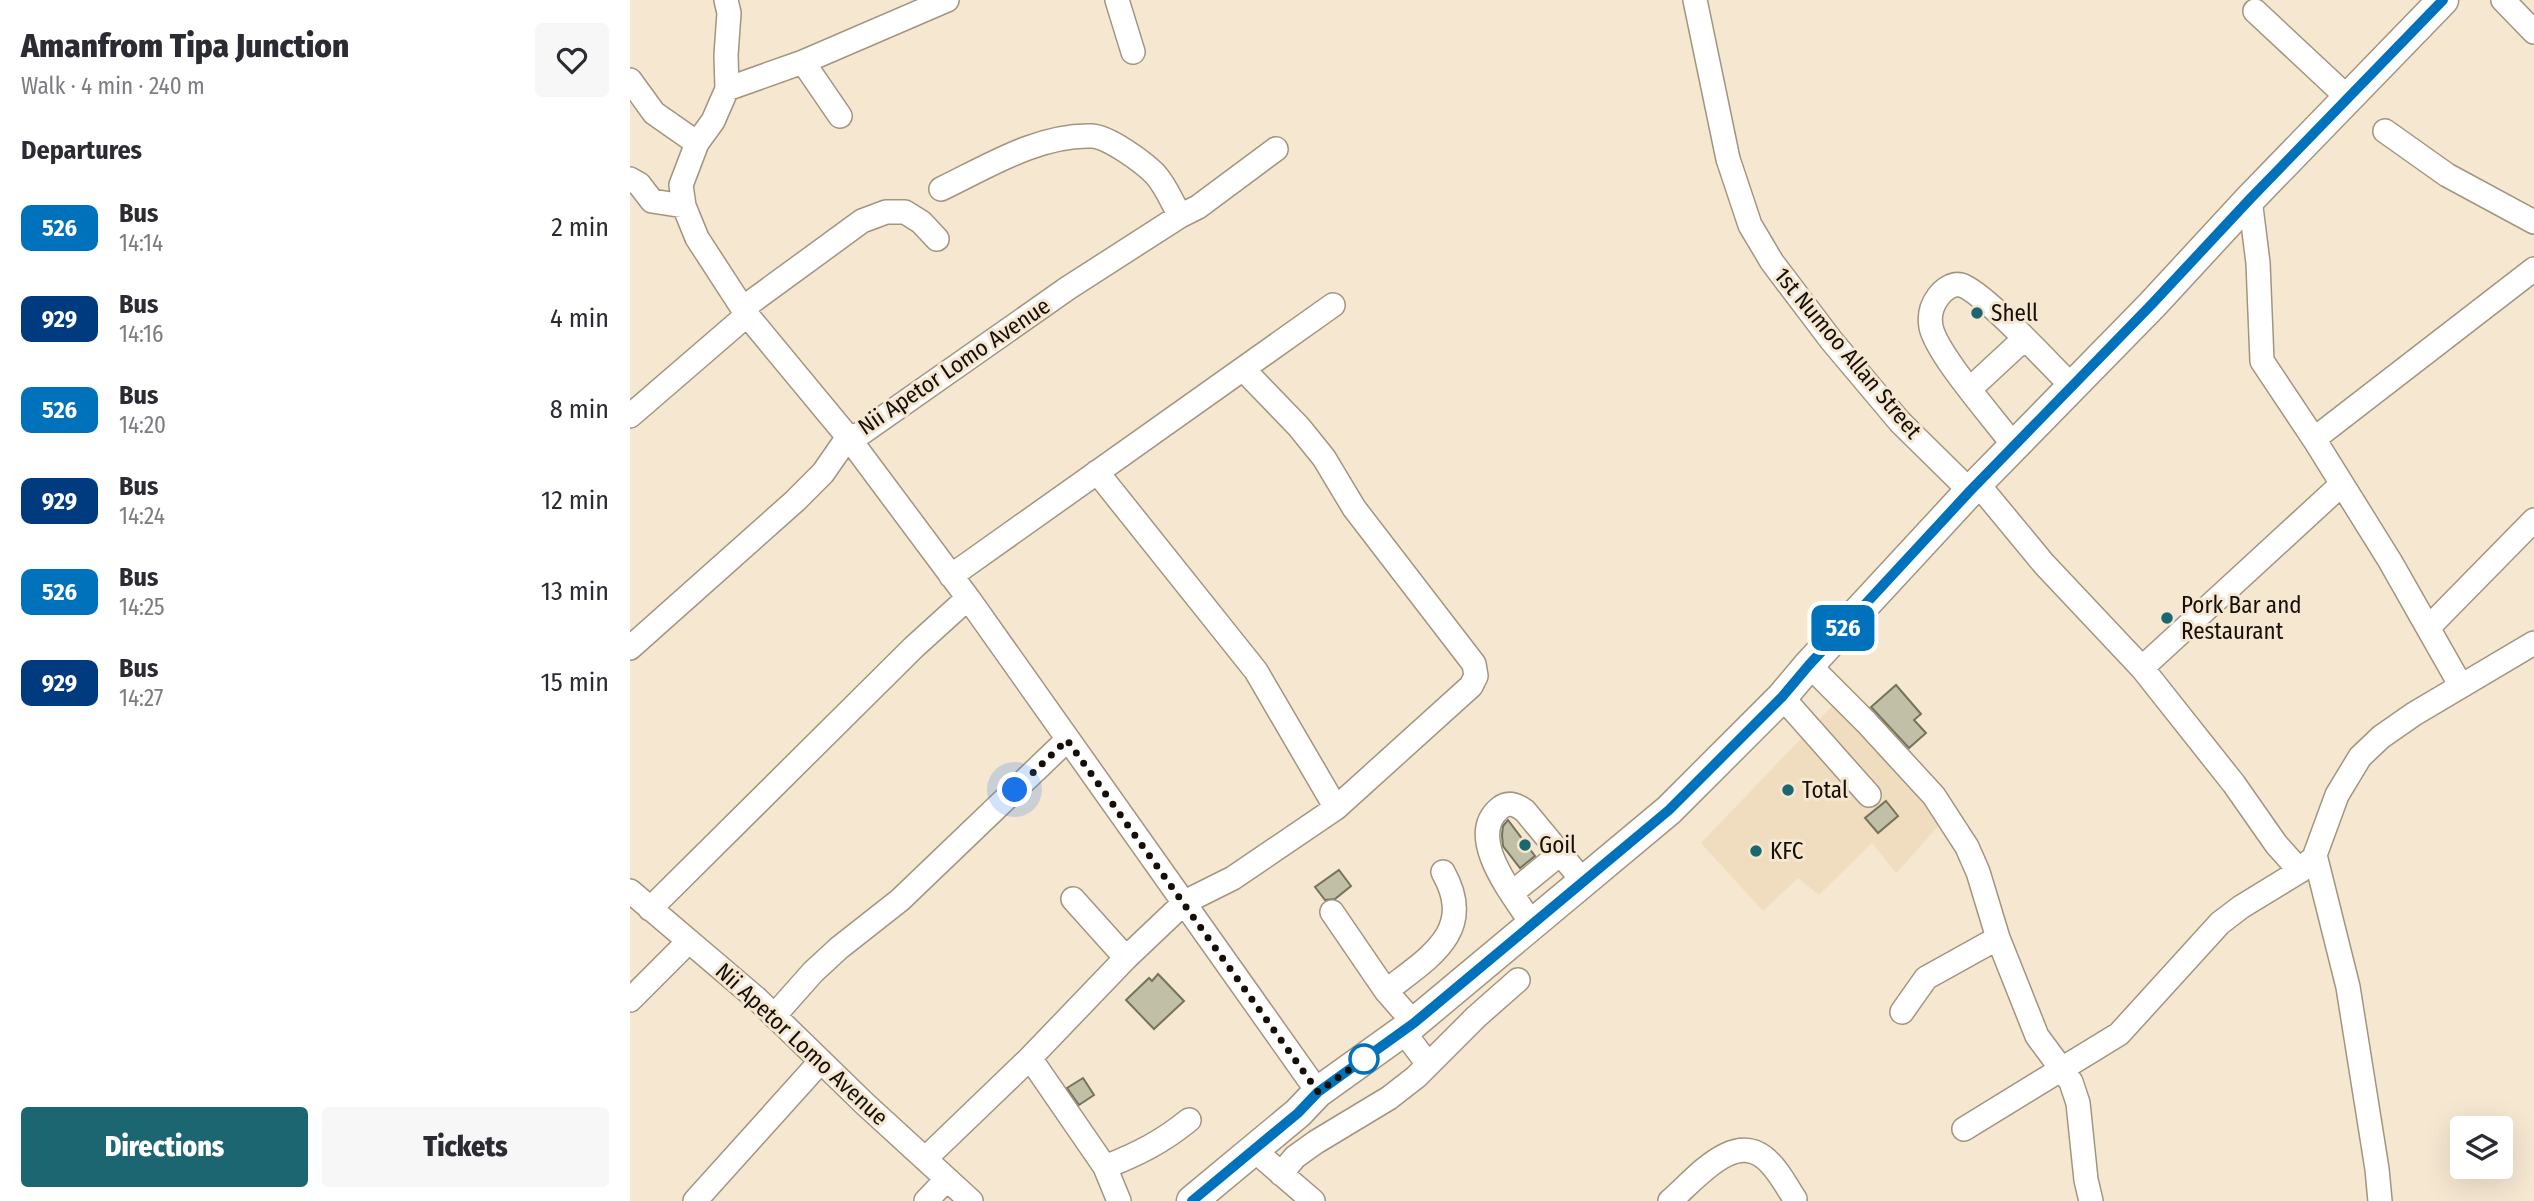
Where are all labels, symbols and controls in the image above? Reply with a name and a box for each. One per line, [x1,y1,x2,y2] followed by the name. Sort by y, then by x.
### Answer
[535,23,609,97] button: heart
[21,26,349,66] text: Amanfrom Tipa Junction
[21,72,205,100] text: Walk · 4 min · 240 m
[21,135,142,166] text: Departures
[119,198,158,229] text: Bus
[551,212,609,243] text: 2 min
[42,214,77,242] text: 526
[119,229,163,257] text: 14:14
[1768,262,1928,445] street label: 1st Numoo Allan Street
[119,289,158,320] text: Bus
[853,291,1055,441] street label: Nii Apetor Lomo Avenue
[1991,299,2038,327] place label: Shell
[550,303,609,334] text: 4 min
[42,305,77,333] text: 929
[1969,305,1985,321] marker: Shell
[119,320,163,348] text: 14:16
[119,380,158,411] text: Bus
[550,394,609,425] text: 8 min
[42,396,77,424] text: 526
[119,411,166,439] text: 14:20
[119,471,158,502] text: Bus
[541,485,609,516] text: 12 min
[42,487,77,515] text: 929
[119,502,165,530] text: 14:24
[119,562,158,593] text: Bus
[541,576,609,607] text: 13 min
[42,578,77,606] text: 526
[2181,591,2302,645] place label: Pork Bar and Restaurant
[119,593,165,621] text: 14:25
[1803,605,1883,651] line badge: 526
[2159,610,2175,626] marker: Pork Bar and Restaurant
[1825,614,1861,642] text: 526
[119,653,158,684] text: Bus
[541,667,609,698] text: 15 min
[42,669,77,697] text: 929
[119,684,163,712] text: 14:27
[997,772,1032,807] your location
[1802,776,1848,804] place label: Total
[1780,782,1796,798] marker: Total
[1539,831,1576,859] place label: Goil
[1517,837,1533,853] marker: Goil
[1770,837,1804,865] place label: KFC
[1748,843,1764,859] marker: KFC
[710,957,894,1131] street label: Nii Apetor Lomo Avenue
[1349,1044,1379,1074] unlabelled marker
[21,1107,308,1187] button: Directions
[322,1107,609,1187] button: Tickets
[2450,1116,2513,1179] map controls
[2450,1116,2513,1179] button: layers

